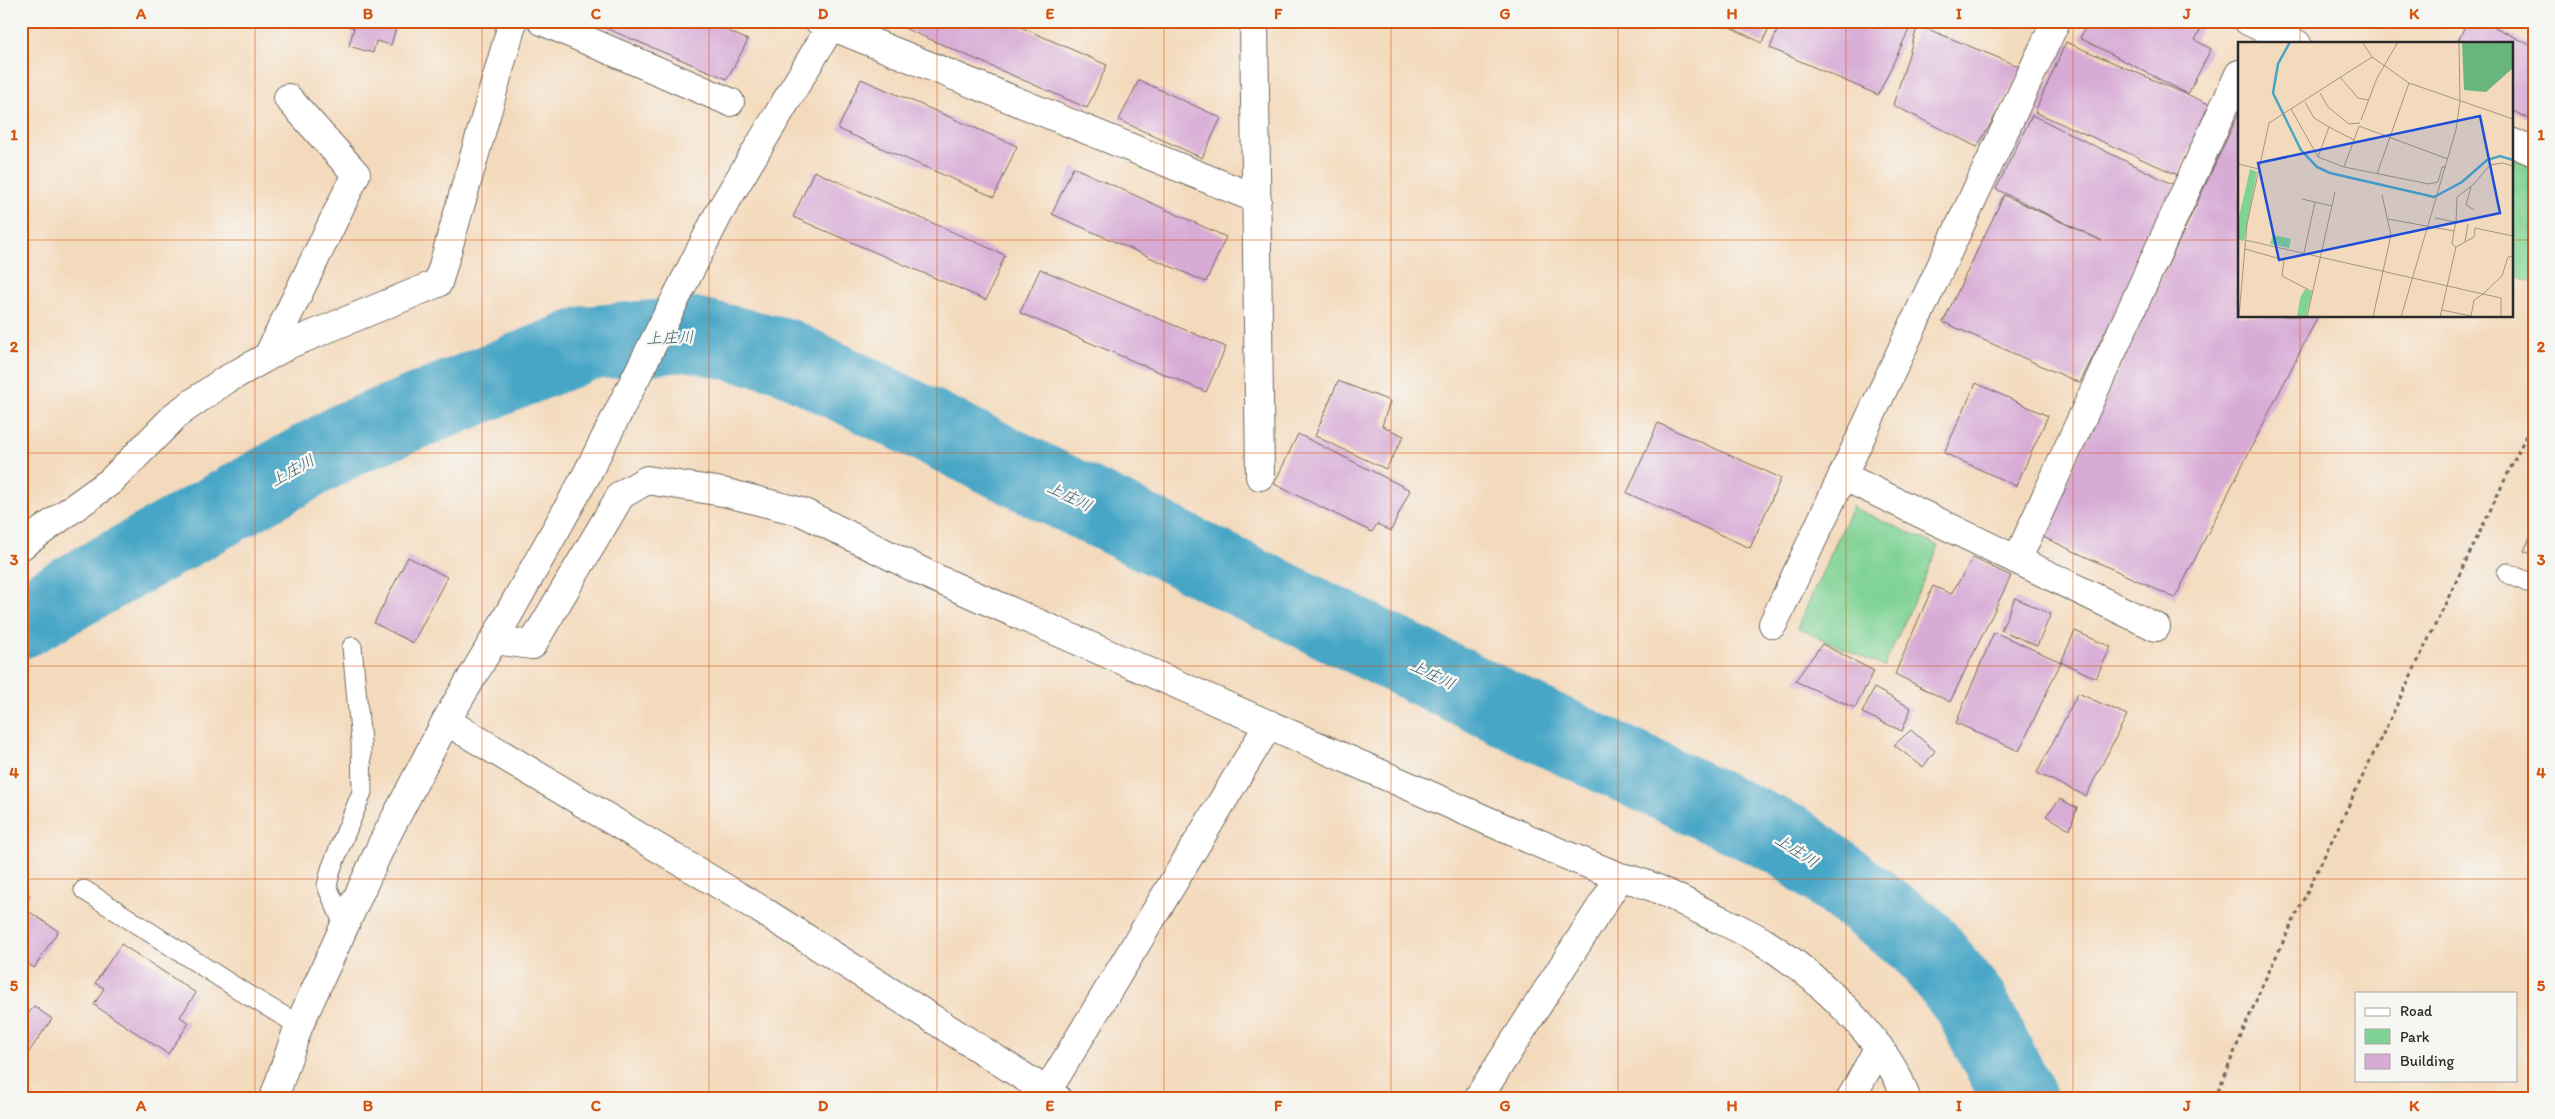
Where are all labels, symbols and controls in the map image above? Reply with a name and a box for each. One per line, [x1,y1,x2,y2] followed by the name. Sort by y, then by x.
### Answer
[135,4,147,23] text: A
[363,4,374,23] text: B
[591,4,602,23] text: C
[818,4,829,23] text: D
[1046,4,1055,23] text: E
[1274,4,1283,23] text: F
[1499,4,1511,23] text: G
[1726,4,1738,23] text: H
[1956,4,1962,23] text: I
[2182,4,2191,23] text: J
[2409,4,2420,23] text: K
[2238,42,2512,318] inset map
[10,125,18,144] text: 1
[2537,125,2545,144] text: 1
[646,327,694,348] water label: 上庄川
[10,337,19,356] text: 2
[2537,337,2546,356] text: 2
[267,450,318,490] water label: 上庄川
[1044,477,1096,516] water label: 上庄川
[10,550,19,569] text: 3
[2537,550,2546,569] text: 3
[1407,655,1459,694] water label: 上庄川
[9,763,19,782] text: 4
[2536,763,2546,782] text: 4
[1771,829,1822,871] water label: 上庄川
[10,976,19,995] text: 5
[2537,976,2546,995] text: 5
[2355,992,2518,1082] legend
[2400,1002,2433,1020] text: Road
[2400,1028,2430,1046] text: Park
[2400,1052,2454,1070] text: Building
[135,1096,147,1115] text: A
[363,1096,374,1115] text: B
[591,1096,602,1115] text: C
[818,1096,829,1115] text: D
[1046,1096,1055,1115] text: E
[1274,1096,1283,1115] text: F
[1499,1096,1511,1115] text: G
[1726,1096,1738,1115] text: H
[1956,1096,1962,1115] text: I
[2182,1096,2191,1115] text: J
[2409,1096,2420,1115] text: K

